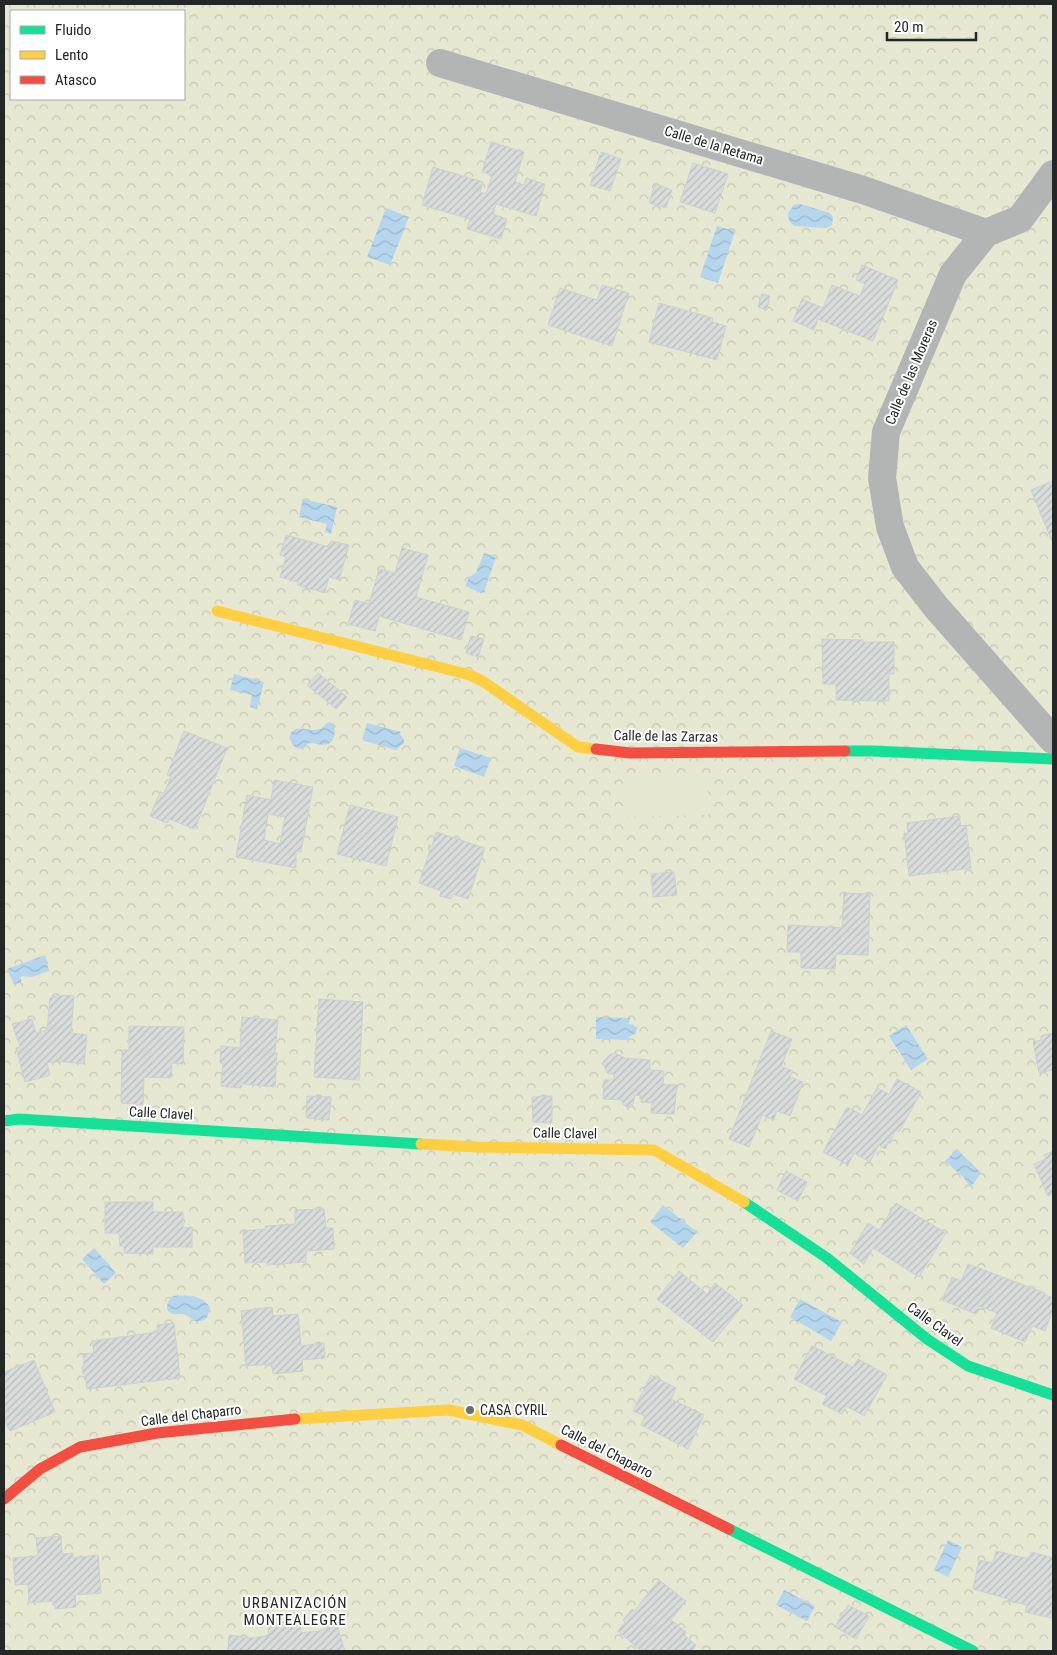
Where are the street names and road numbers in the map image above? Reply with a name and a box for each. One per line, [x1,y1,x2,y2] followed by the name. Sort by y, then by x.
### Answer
[663,122,765,168] street label: Calle de la Retama
[882,317,940,427] street label: Calle de las Moreras
[614,727,718,745] street label: Calle de las Zarzas
[128,1103,194,1123] street label: Calle Clavel
[533,1124,597,1142] street label: Calle Clavel
[904,1299,966,1349] street label: Calle Clavel
[140,1401,242,1429] street label: Calle del Chaparro
[558,1421,656,1481] street label: Calle del Chaparro

